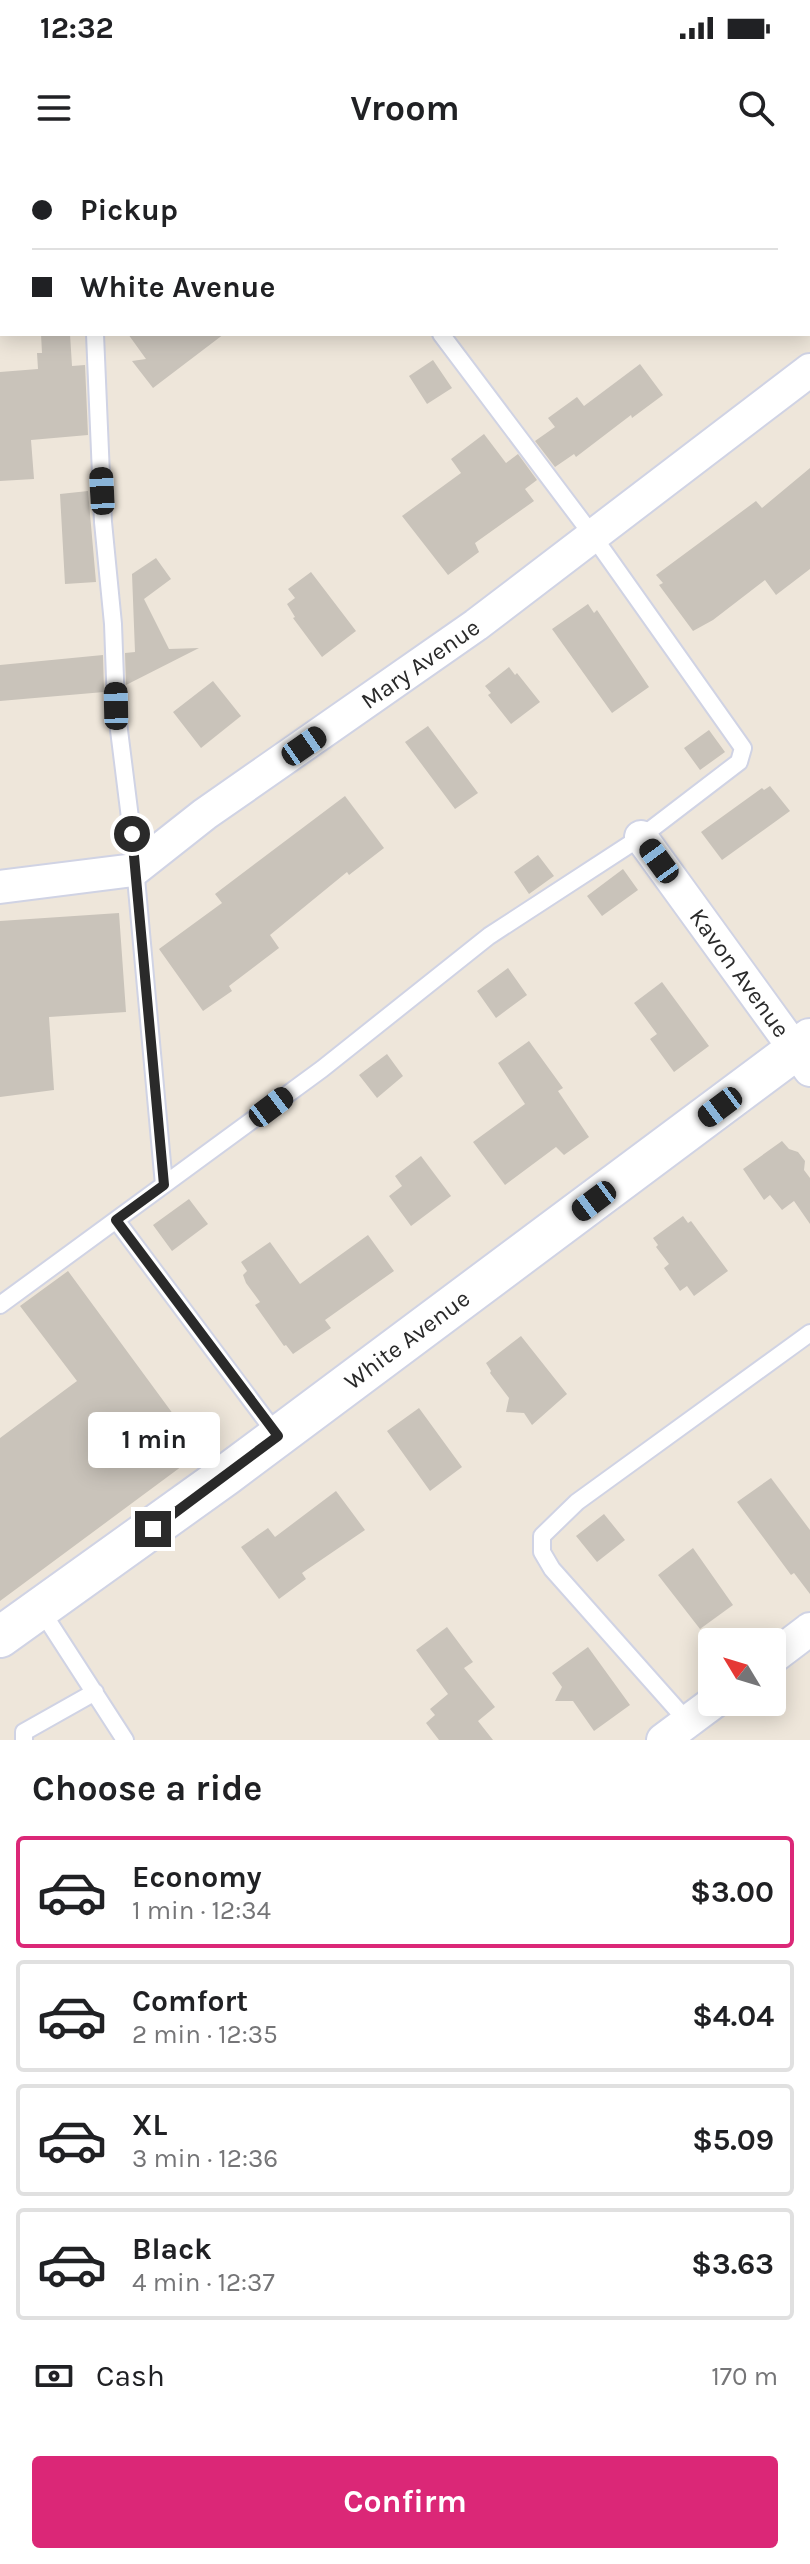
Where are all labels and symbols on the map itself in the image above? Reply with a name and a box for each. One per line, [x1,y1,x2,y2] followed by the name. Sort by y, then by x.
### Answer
[89,466,115,516] car
[356,613,485,715] street label: Mary Avenue
[104,682,128,730] car
[277,722,331,770] car
[114,816,150,852] route start
[635,835,683,887] car
[684,903,796,1043] street label: Kavon Avenue
[245,1083,297,1131] car
[694,1083,746,1131] car
[568,1177,620,1225] car
[339,1284,475,1396] street label: White Avenue
[87,1413,219,1469] callout: 1 min
[135,1511,171,1547] route end
[698,1628,786,1716] north arrow

